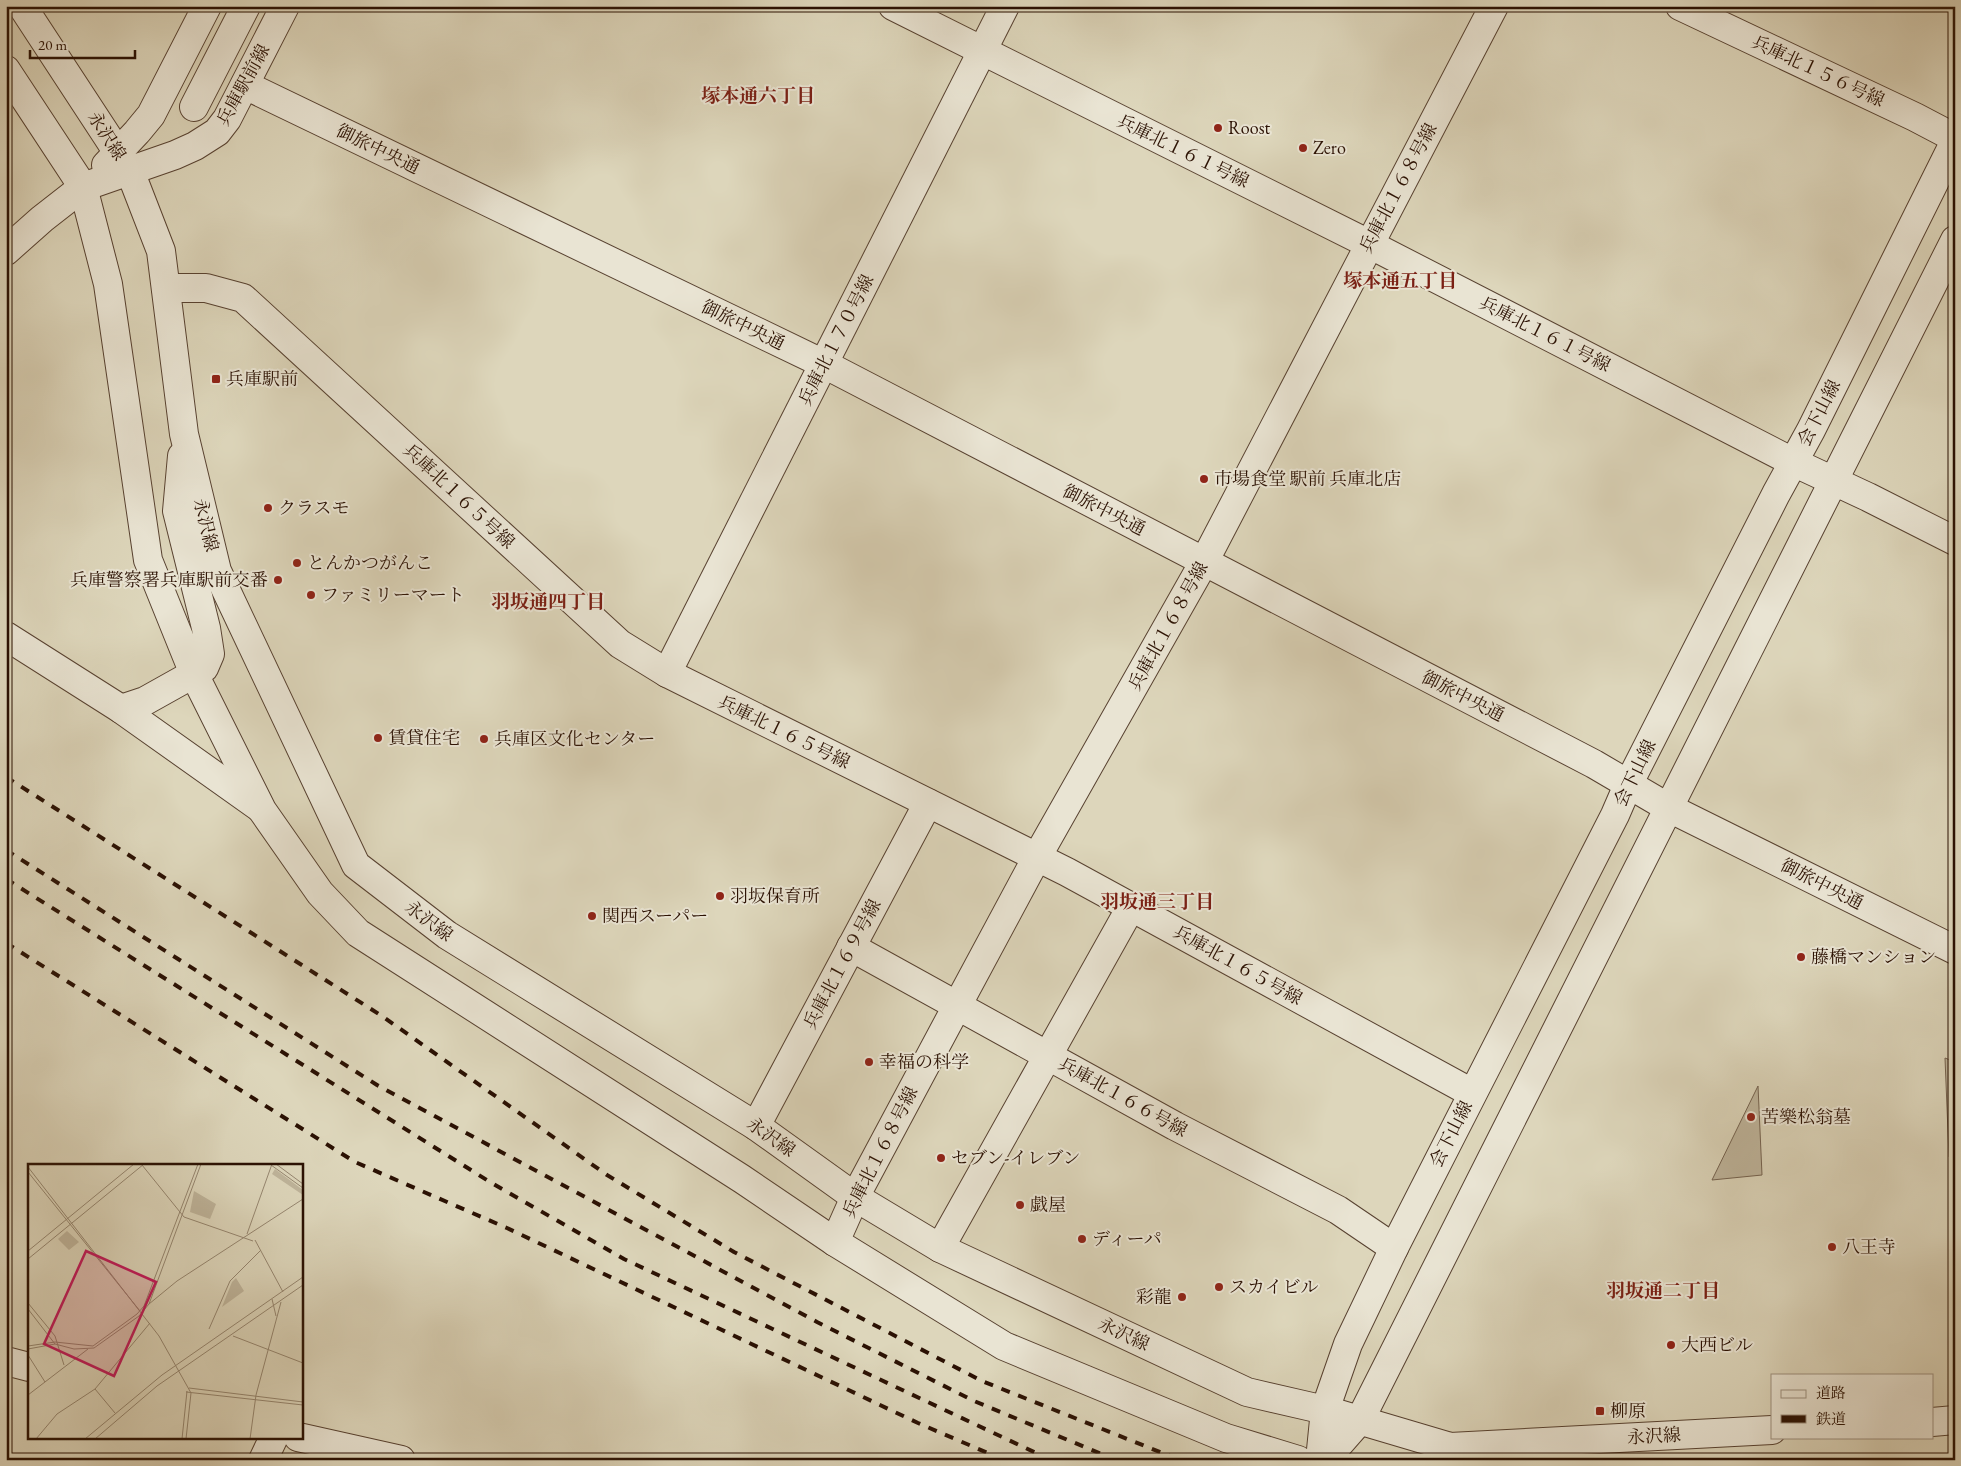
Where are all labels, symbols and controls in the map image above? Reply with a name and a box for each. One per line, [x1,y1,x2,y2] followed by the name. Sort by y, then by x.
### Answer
[30,28,135,60] scale bar
[1748,30,1888,111] street label: 兵庫北１５６号線
[38,35,67,54] text: 20 m
[211,40,274,130] street label: 兵庫駅前線
[701,83,815,108] district label: 塚本通六丁目
[83,107,132,165] street label: 永沢線
[1113,109,1253,192] street label: 兵庫北１６１号線
[1228,116,1270,139] place label: Roost
[333,118,424,179] street label: 御旅中央通
[1354,119,1442,257] street label: 兵庫北１６８号線
[1212,122,1224,134] marker: Roost
[1313,136,1346,159] place label: Zero
[1297,142,1309,154] marker: Zero
[1343,268,1457,293] district label: 塚本通五丁目
[793,270,878,409] street label: 兵庫北１７０号線
[1476,291,1615,376] street label: 兵庫北１６１号線
[698,294,789,355] street label: 御旅中央通
[226,367,298,390] place label: 兵庫駅前
[210,373,222,385] marker: 兵庫駅前
[1792,375,1845,450] street label: 会下山線
[399,438,520,553] street label: 兵庫北１６５号線
[1214,467,1401,490] place label: 市場食堂 駅前 兵庫北店
[1198,473,1210,485] marker: 市場食堂 駅前 兵庫北店
[1059,479,1150,540] street label: 御旅中央通
[189,496,224,554] street label: 永沢線
[278,496,349,519] place label: クラスモ
[262,502,274,514] marker: クラスモ
[307,551,433,574] place label: とんかつがんこ
[291,557,303,569] marker: とんかつがんこ
[1123,557,1213,694] street label: 兵庫北１６８号線
[70,568,268,591] place label: 兵庫警察署兵庫駅前交番
[272,574,284,586] marker: 兵庫警察署兵庫駅前交番
[321,583,465,606] place label: ファミリーマート
[305,589,317,601] marker: ファミリーマート
[491,589,605,614] district label: 羽坂通四丁目
[1418,665,1509,726] street label: 御旅中央通
[714,690,854,773] street label: 兵庫北１６５号線
[388,726,460,749] place label: 賃貸住宅
[494,727,655,750] place label: 兵庫区文化センター
[372,732,384,744] marker: 賃貸住宅
[478,733,490,745] marker: 兵庫区文化センター
[1608,735,1661,810] street label: 会下山線
[1777,853,1868,914] street label: 御旅中央通
[730,884,820,907] place label: 羽坂保育所
[1100,889,1214,914] district label: 羽坂通三丁目
[714,890,726,902] marker: 羽坂保育所
[401,895,458,946] street label: 永沢線
[798,895,886,1033] street label: 兵庫北１６９号線
[602,904,708,927] place label: 関西スーパー
[586,910,598,922] marker: 関西スーパー
[1170,920,1307,1010] street label: 兵庫北１６５号線
[1811,945,1936,968] place label: 藤橋マンション
[1795,951,1807,963] marker: 藤橋マンション
[879,1050,969,1073] place label: 幸福の科学
[1055,1052,1192,1142] street label: 兵庫北１６６号線
[863,1056,875,1068] marker: 幸福の科学
[837,1082,922,1221] street label: 兵庫北１６８号線
[1424,1096,1477,1171] street label: 会下山線
[1761,1105,1851,1128] place label: 苦樂松翁墓
[1745,1111,1757,1123] marker: 苦樂松翁墓
[743,1112,800,1161] street label: 永沢線
[951,1146,1081,1169] place label: セブン-イレブン
[935,1152,947,1164] marker: セブン-イレブン
[28,1164,302,1438] inset map
[1030,1193,1066,1216] place label: 戯屋
[1014,1199,1026,1211] marker: 戯屋
[1092,1227,1162,1250] place label: ディーパ
[1076,1233,1088,1245] marker: ディーパ
[1842,1235,1896,1258] place label: 八王寺
[1826,1241,1838,1253] marker: 八王寺
[1229,1275,1318,1298] place label: スカイビル
[1606,1278,1720,1303] district label: 羽坂通二丁目
[1213,1281,1225,1293] marker: スカイビル
[1136,1285,1172,1308] place label: 彩龍
[1176,1291,1188,1303] marker: 彩龍
[1095,1312,1154,1355] street label: 永沢線
[1681,1333,1753,1356] place label: 大西ビル
[1665,1339,1677,1351] marker: 大西ビル
[1771,1374,1934,1438] legend
[1816,1383,1846,1402] text: 道路
[1610,1399,1646,1422] place label: 柳原
[1594,1405,1606,1417] marker: 柳原
[1816,1409,1846,1428] text: 鉄道
[1626,1423,1682,1448] street label: 永沢線

